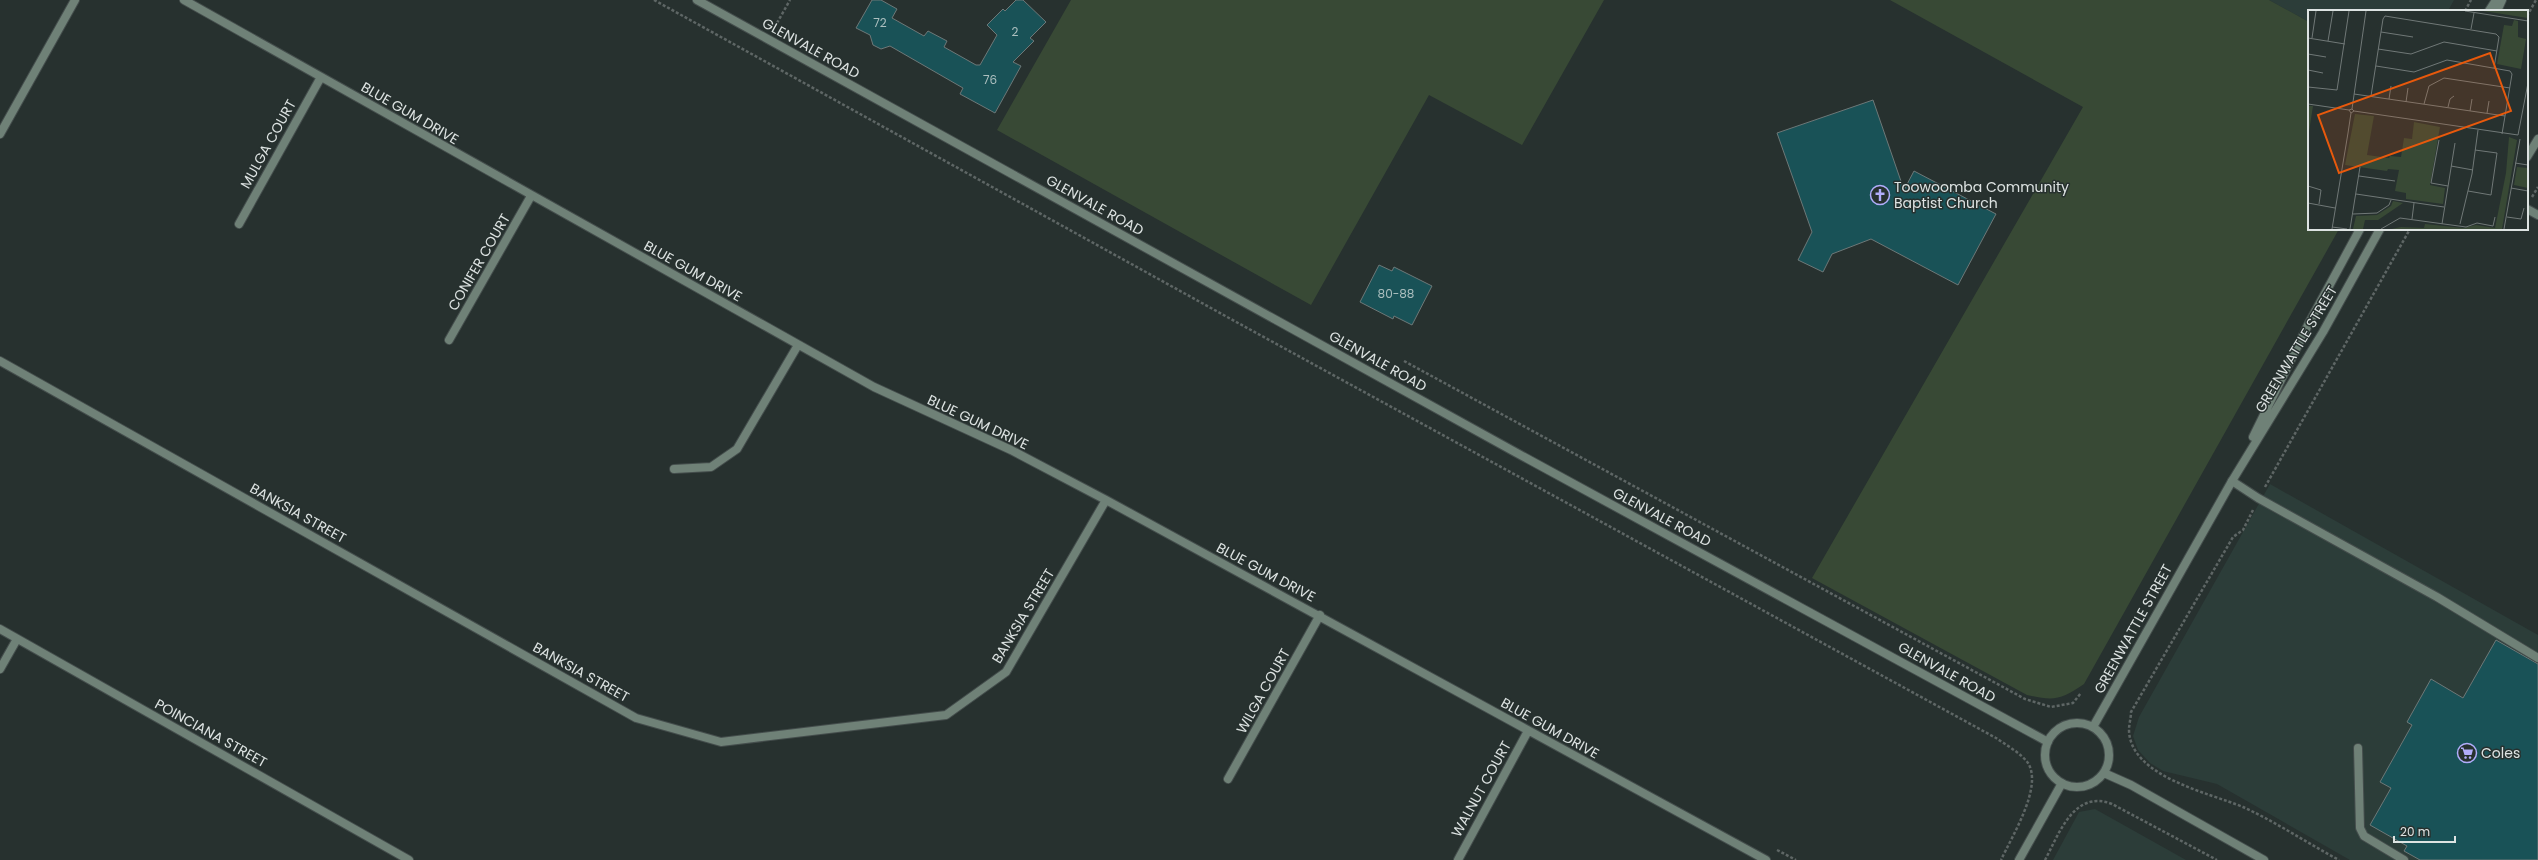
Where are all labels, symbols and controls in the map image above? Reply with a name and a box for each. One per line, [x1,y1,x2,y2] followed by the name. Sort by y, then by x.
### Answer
[2308,10,2528,230] inset map
[759,13,863,83] street label: GLENVALE ROAD
[873,14,887,31] house number: 72
[1012,23,1019,40] house number: 2
[983,71,997,88] house number: 76
[358,77,462,149] street label: BLUE GUM DRIVE
[235,96,301,192] street label: MULGA COURT
[1043,170,1147,240] street label: GLENVALE ROAD
[1894,177,2069,213] place label: Toowoomba Community Baptist Church
[1869,184,1891,206] church icon: Toowoomba Community Baptist Church
[443,209,515,314] street label: CONIFER COURT
[640,236,746,306] street label: BLUE GUM DRIVE
[2250,281,2342,416] street label: GREENWATTLE STREET
[1378,285,1414,302] house number: 80-88
[1326,326,1430,396] street label: GLENVALE ROAD
[924,390,1032,454] street label: BLUE GUM DRIVE
[246,478,350,548] street label: BANKSIA STREET
[1609,483,1715,551] street label: GLENVALE ROAD
[1213,537,1319,607] street label: BLUE GUM DRIVE
[2089,560,2177,697] street label: GREENWATTLE STREET
[987,564,1059,667] street label: BANKSIA STREET
[529,637,633,707] street label: BANKSIA STREET
[1895,637,1999,707] street label: GLENVALE ROAD
[1231,644,1295,737] street label: WILGA COURT
[1497,693,1603,763] street label: BLUE GUM DRIVE
[151,694,271,772] street label: POINCIANA STREET
[1446,737,1516,841] street label: WALNUT COURT
[2456,742,2478,764] supermarket icon: Coles
[2481,743,2520,763] place label: Coles
[2394,818,2455,844] scale bar
[2400,823,2430,840] text: 20 m

